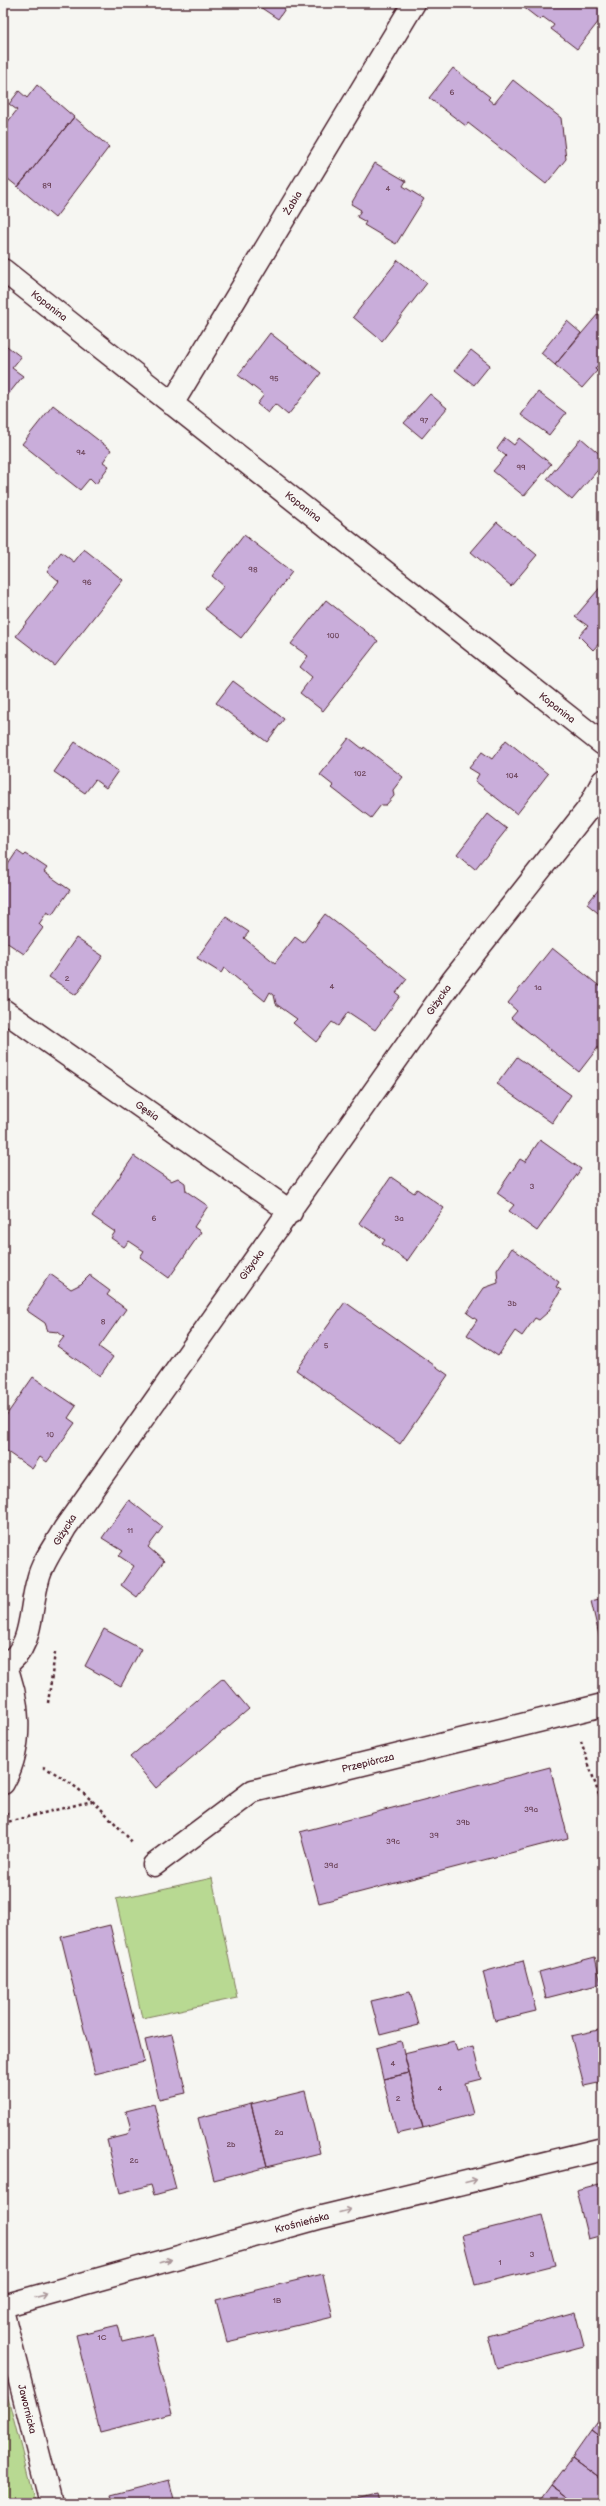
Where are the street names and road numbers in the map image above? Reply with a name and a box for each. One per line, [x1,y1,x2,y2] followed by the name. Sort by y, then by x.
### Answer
[281,189,305,218] street label: Żabia
[28,288,70,324] street label: Kopanina
[282,489,324,525] street label: Kopanina
[536,690,578,726] street label: Kopanina
[424,982,454,1018] street label: Giżycka
[133,1099,162,1124] street label: Gęsia
[237,1247,267,1283] street label: Giżycka
[51,1512,79,1548] street label: Giżycka
[341,1751,396,1775] street label: Przepiórcza
[273,2210,331,2236] street label: Krośnieńska
[15,2383,39,2435] street label: Jawornicka

